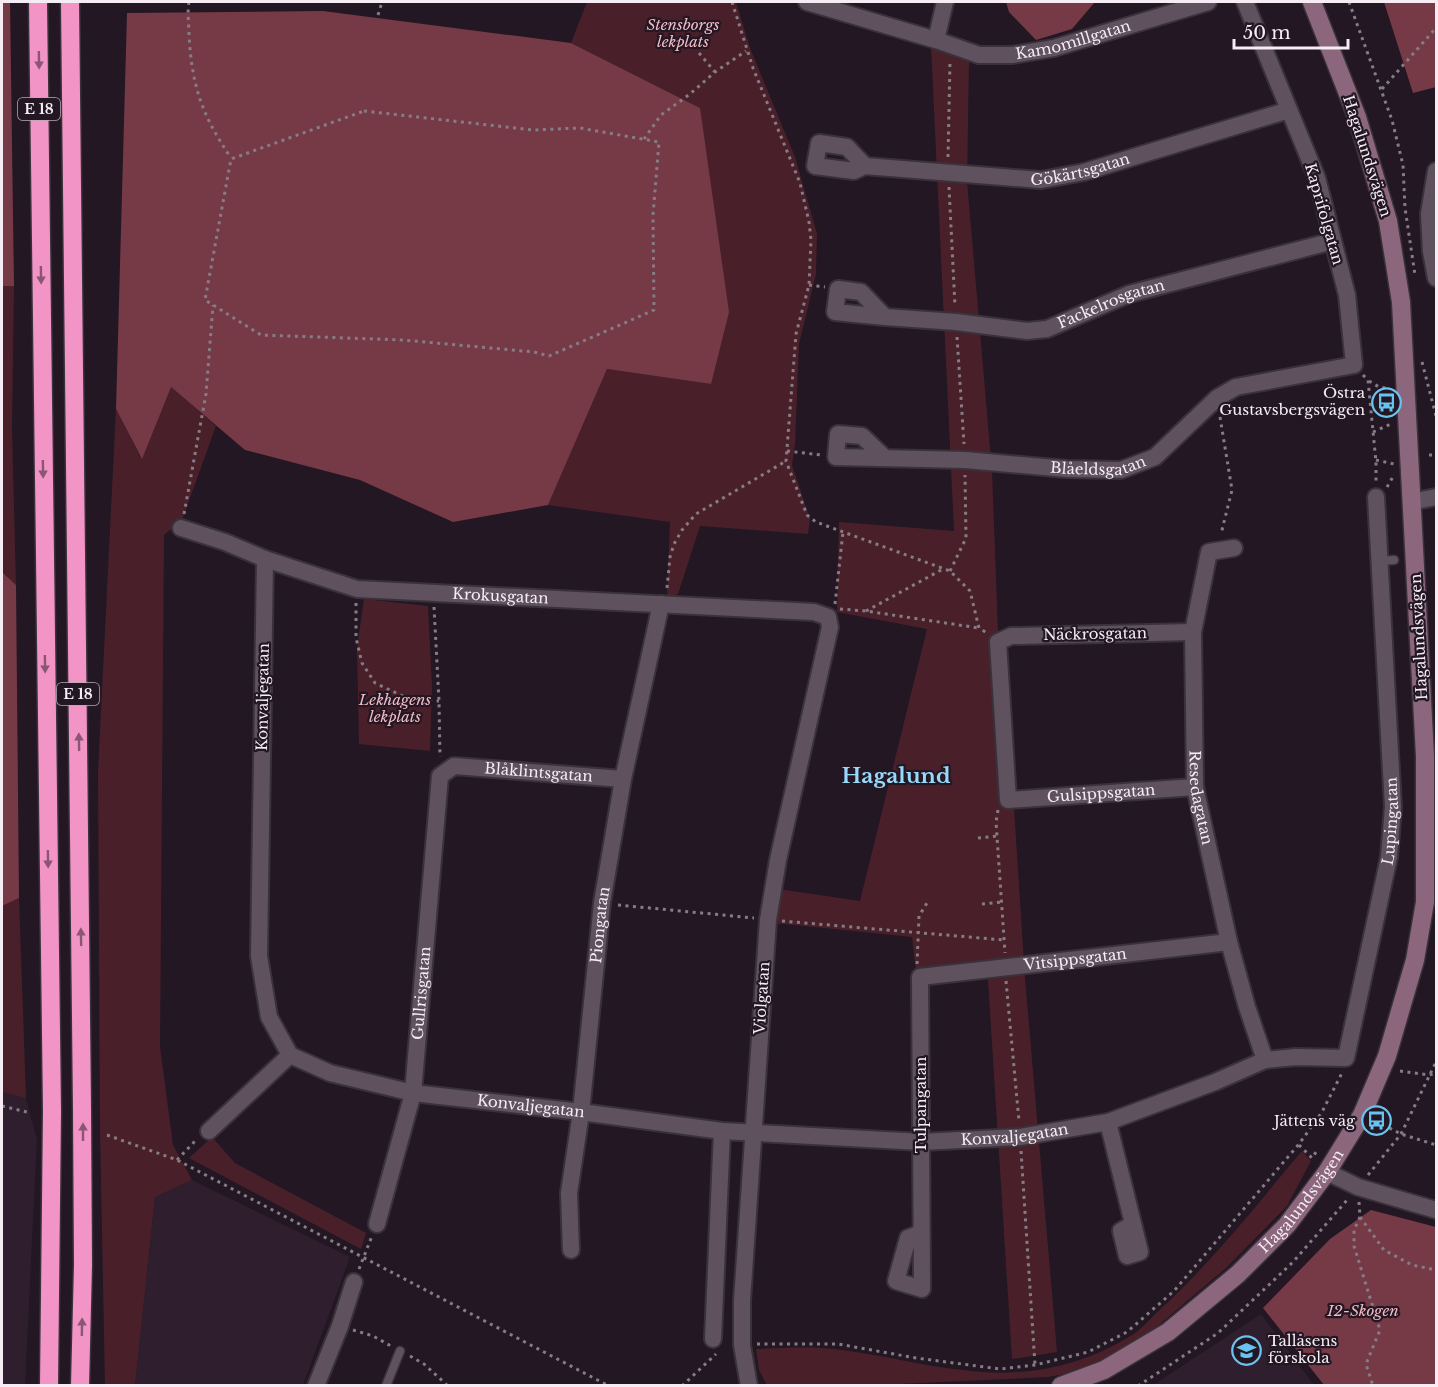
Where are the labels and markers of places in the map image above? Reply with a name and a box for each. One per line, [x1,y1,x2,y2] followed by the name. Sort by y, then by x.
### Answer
[1219,383,1366,419] place label: Östra Gustavsbergsvägen
[1370,386,1402,418] bus stop icon: Östra Gustavsbergsvägen
[1360,1105,1392,1137] bus stop icon: Jättens väg
[1272,1111,1356,1130] place label: Jättens väg
[1268,1331,1338,1367] place label: Tallåsens förskola
[1231,1334,1263,1366] school or university icon: Tallåsens förskola

